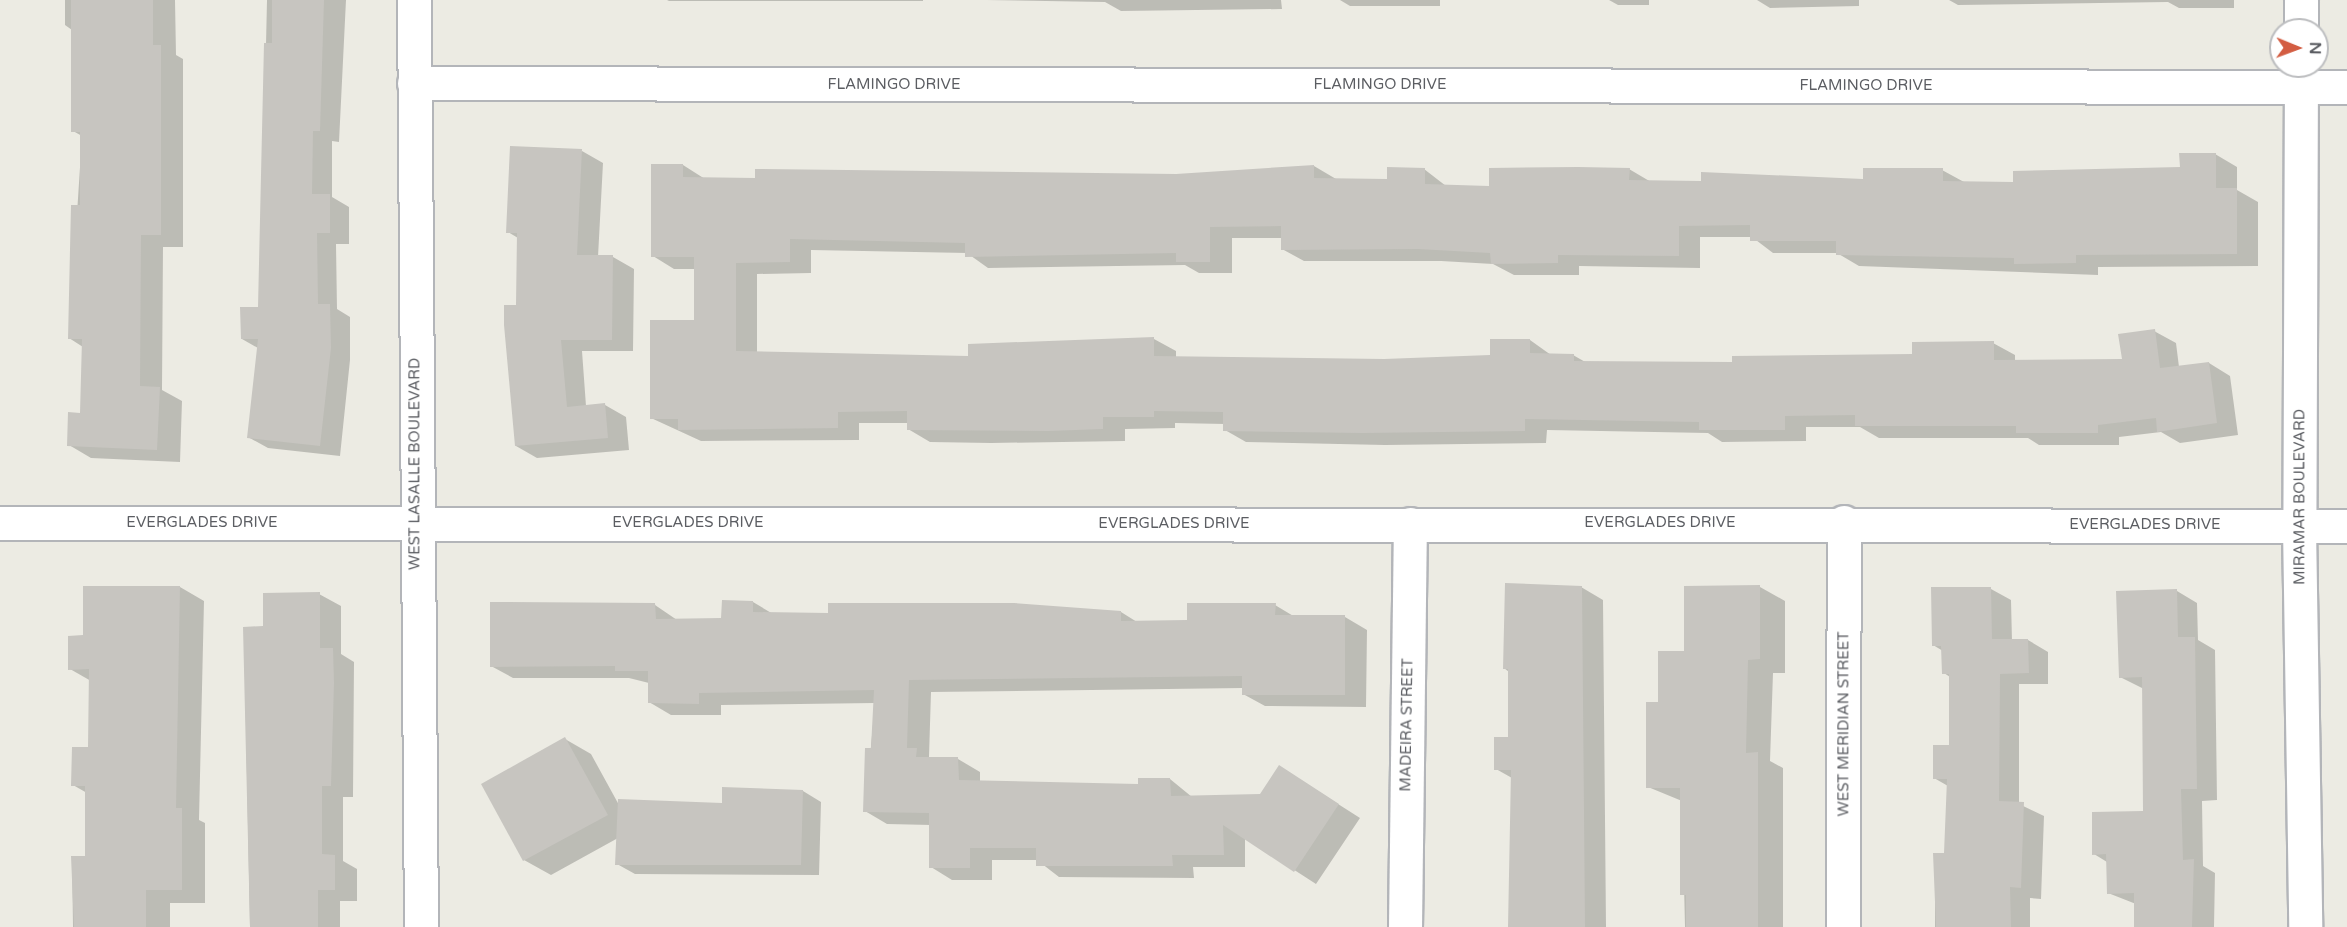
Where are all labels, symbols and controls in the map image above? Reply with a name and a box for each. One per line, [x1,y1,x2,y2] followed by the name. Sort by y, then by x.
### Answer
[2269,18,2329,78] north arrow
[2305,42,2325,55] text: N
[827,76,961,94] street label: FLAMINGO DRIVE
[1313,76,1447,94] street label: FLAMINGO DRIVE
[1799,77,1933,95] street label: FLAMINGO DRIVE
[406,358,424,570] street label: WEST LASALLE BOULEVARD
[2291,409,2309,585] street label: MIRAMAR BOULEVARD
[126,514,278,532] street label: EVERGLADES DRIVE
[612,514,764,532] street label: EVERGLADES DRIVE
[1584,514,1736,532] street label: EVERGLADES DRIVE
[1098,515,1250,533] street label: EVERGLADES DRIVE
[2069,516,2221,534] street label: EVERGLADES DRIVE
[1835,632,1853,816] street label: WEST MERIDIAN STREET
[1397,658,1417,792] street label: MADEIRA STREET

